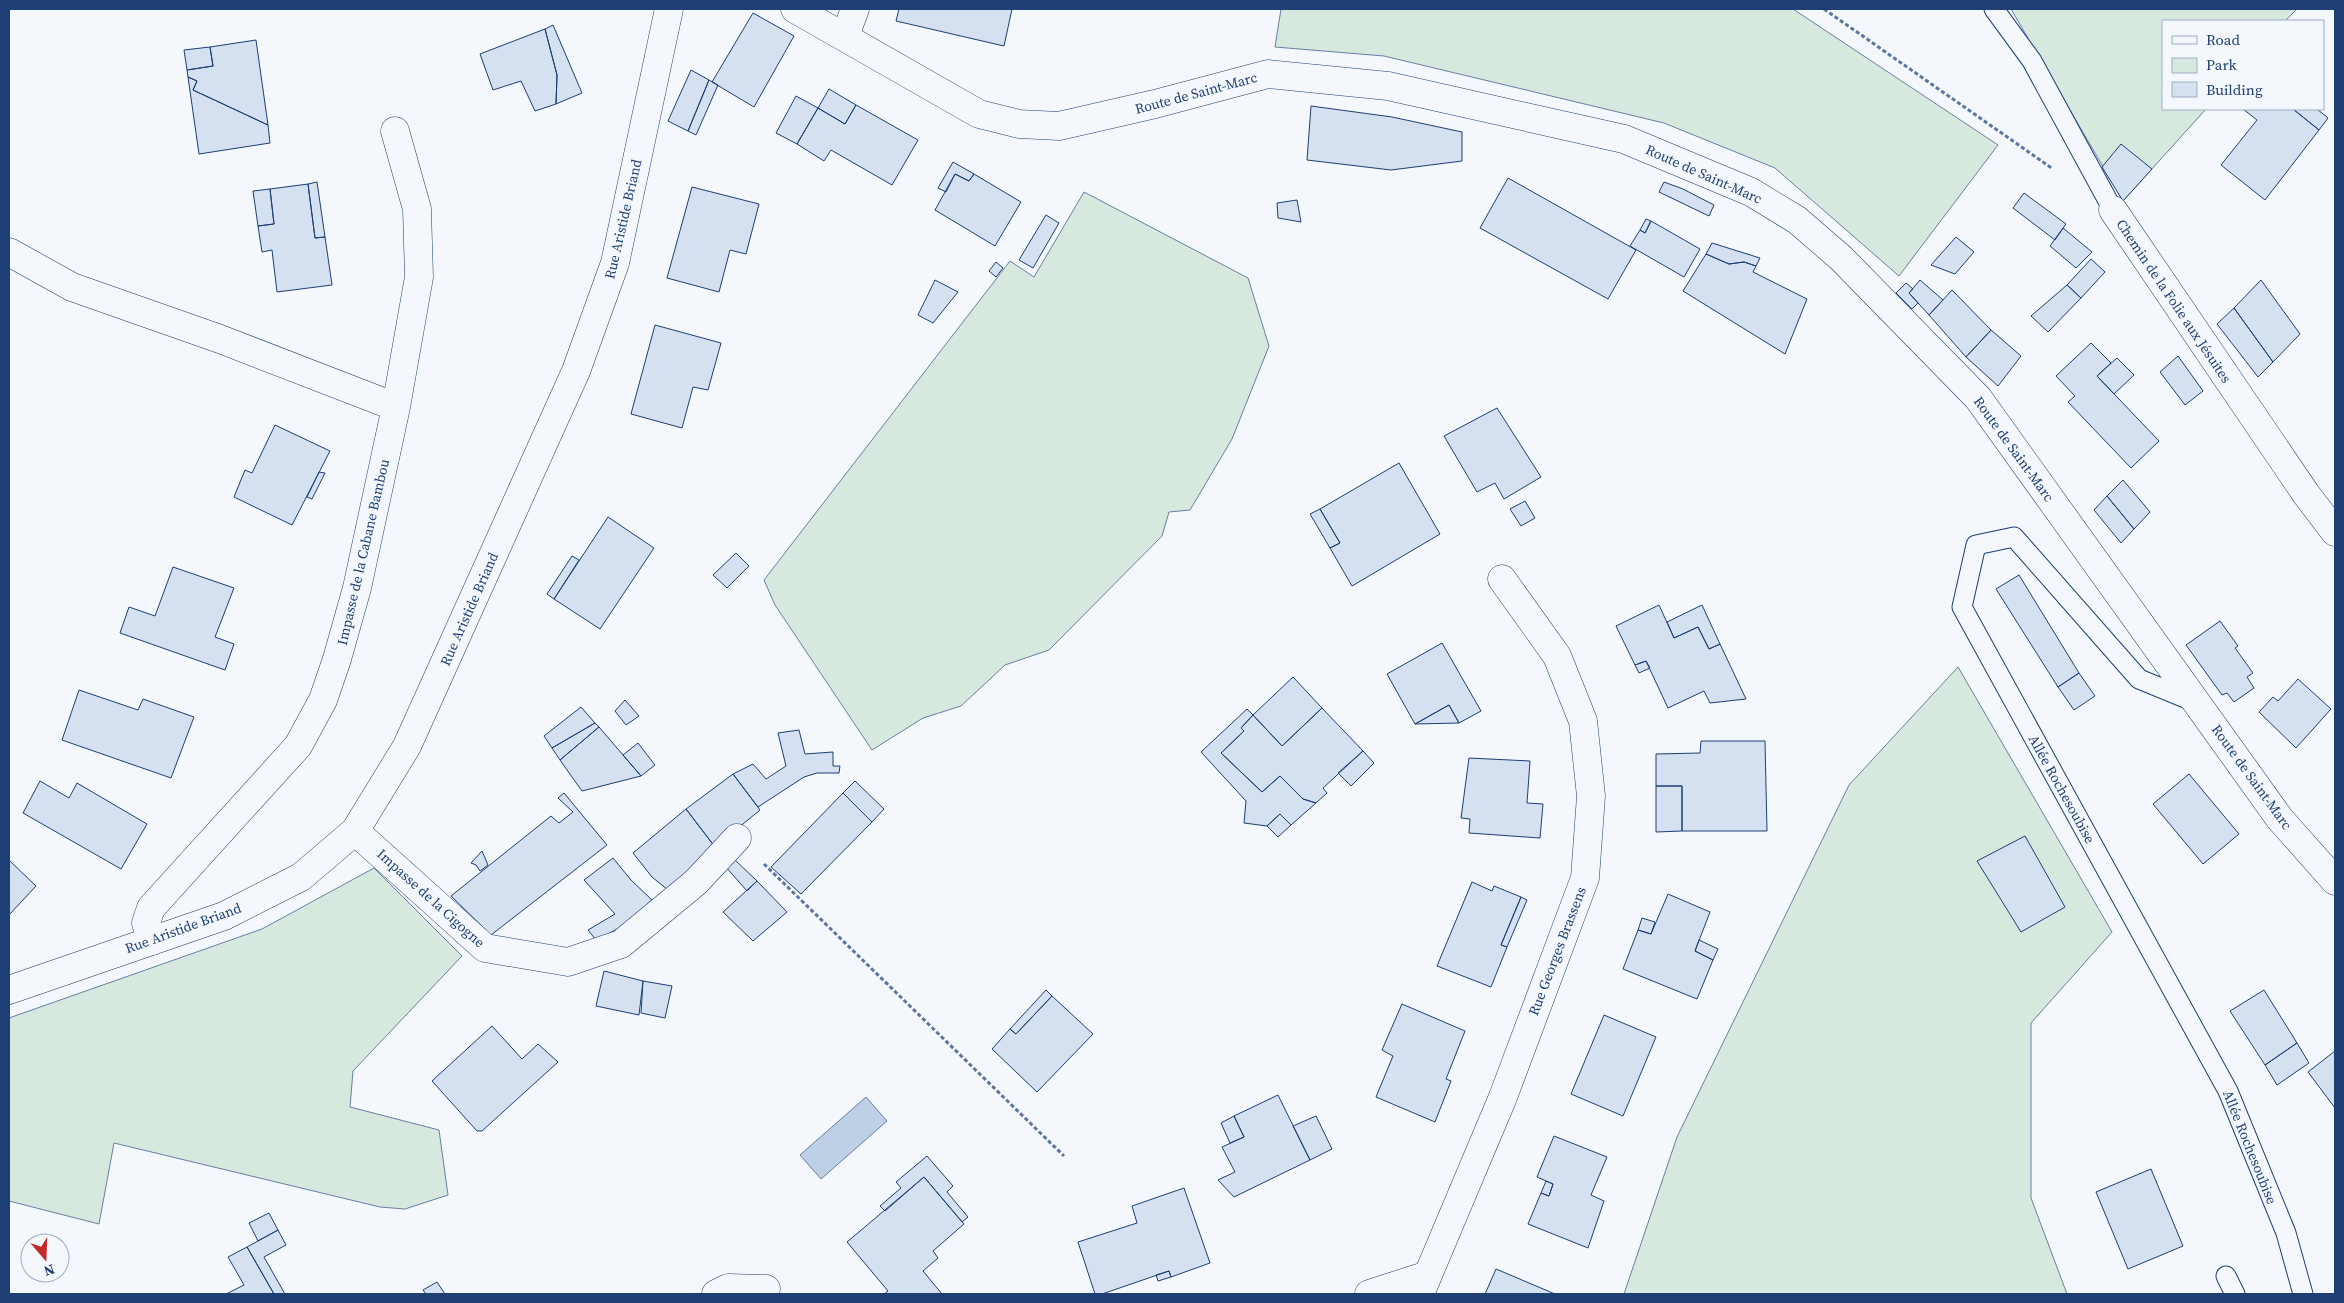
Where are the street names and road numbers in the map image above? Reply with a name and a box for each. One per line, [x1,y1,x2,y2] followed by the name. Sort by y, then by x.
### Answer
[1133,67,1259,119] street label: Route de Saint-Marc
[1643,139,1766,209] street label: Route de Saint-Marc
[600,157,647,281] street label: Rue Aristide Briand
[2112,215,2236,387] street label: Chemin de la Folie aux Jésuites
[1969,392,2059,506] street label: Route de Saint-Marc
[332,457,394,647] street label: Impasse de la Cabane Bambou
[435,549,503,669] street label: Rue Aristide Briand
[2207,720,2297,834] street label: Route de Saint-Marc
[2024,731,2100,847] street label: Allée Rochesoubise
[373,844,489,952] street label: Impasse de la Cigogne
[1523,884,1591,1018] street label: Rue Georges Brassens
[122,898,244,958] street label: Rue Aristide Briand
[2218,1087,2282,1207] street label: Allée Rochesoubise

